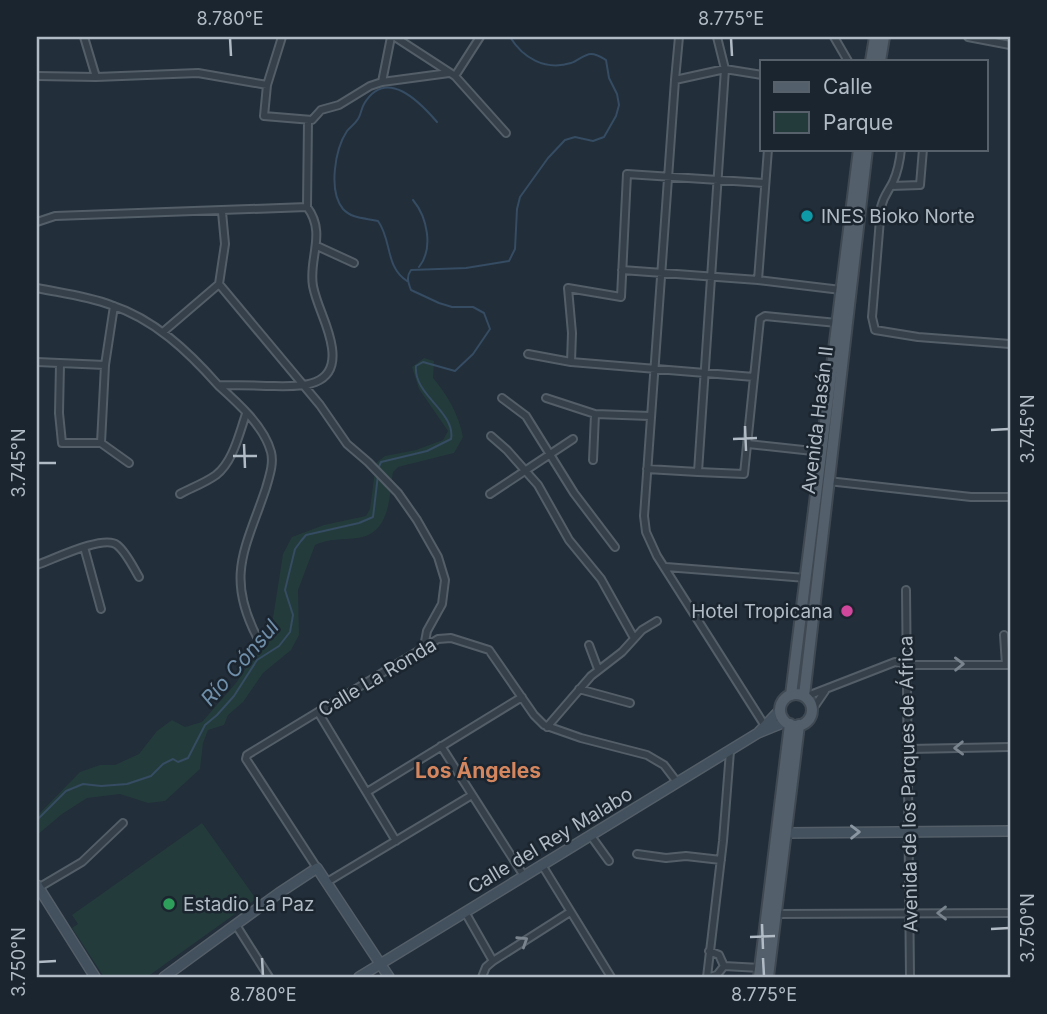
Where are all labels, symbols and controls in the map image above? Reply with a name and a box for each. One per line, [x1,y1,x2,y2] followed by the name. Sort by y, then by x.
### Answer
[196,8,264,29] text: 8.780°E
[698,8,764,29] text: 8.775°E
[760,60,988,150] legend
[823,74,873,99] text: Calle
[823,110,893,135] text: Parque
[821,205,975,228] place label: INES Bioko Norte
[799,208,815,224] marker: INES Bioko Norte
[797,345,838,495] street label: Avenida Hasán II
[1017,394,1038,464] text: 3.745°N
[8,428,29,498] text: 3.745°N
[691,600,833,623] place label: Hotel Tropicana
[839,603,855,619] marker: Hotel Tropicana
[195,614,284,711] water label: Río Cónsul
[314,633,441,722] street label: Calle La Ronda
[893,635,923,933] street label: Avenida de los Parques de África
[954,656,965,672] one-way arrow
[954,740,964,756] one-way arrow
[415,757,541,783] district label: Los Ángeles
[464,782,637,899] street label: Calle del Rey Malabo
[849,825,860,840] one-way arrow
[183,893,314,916] place label: Estadio La Paz
[1017,893,1038,963] text: 3.750°N
[161,896,177,912] marker: Estadio La Paz
[936,905,947,921] one-way arrow
[8,927,29,997] text: 3.750°N
[515,936,528,949] one-way arrow
[229,984,297,1005] text: 8.780°E
[731,984,797,1005] text: 8.775°E

